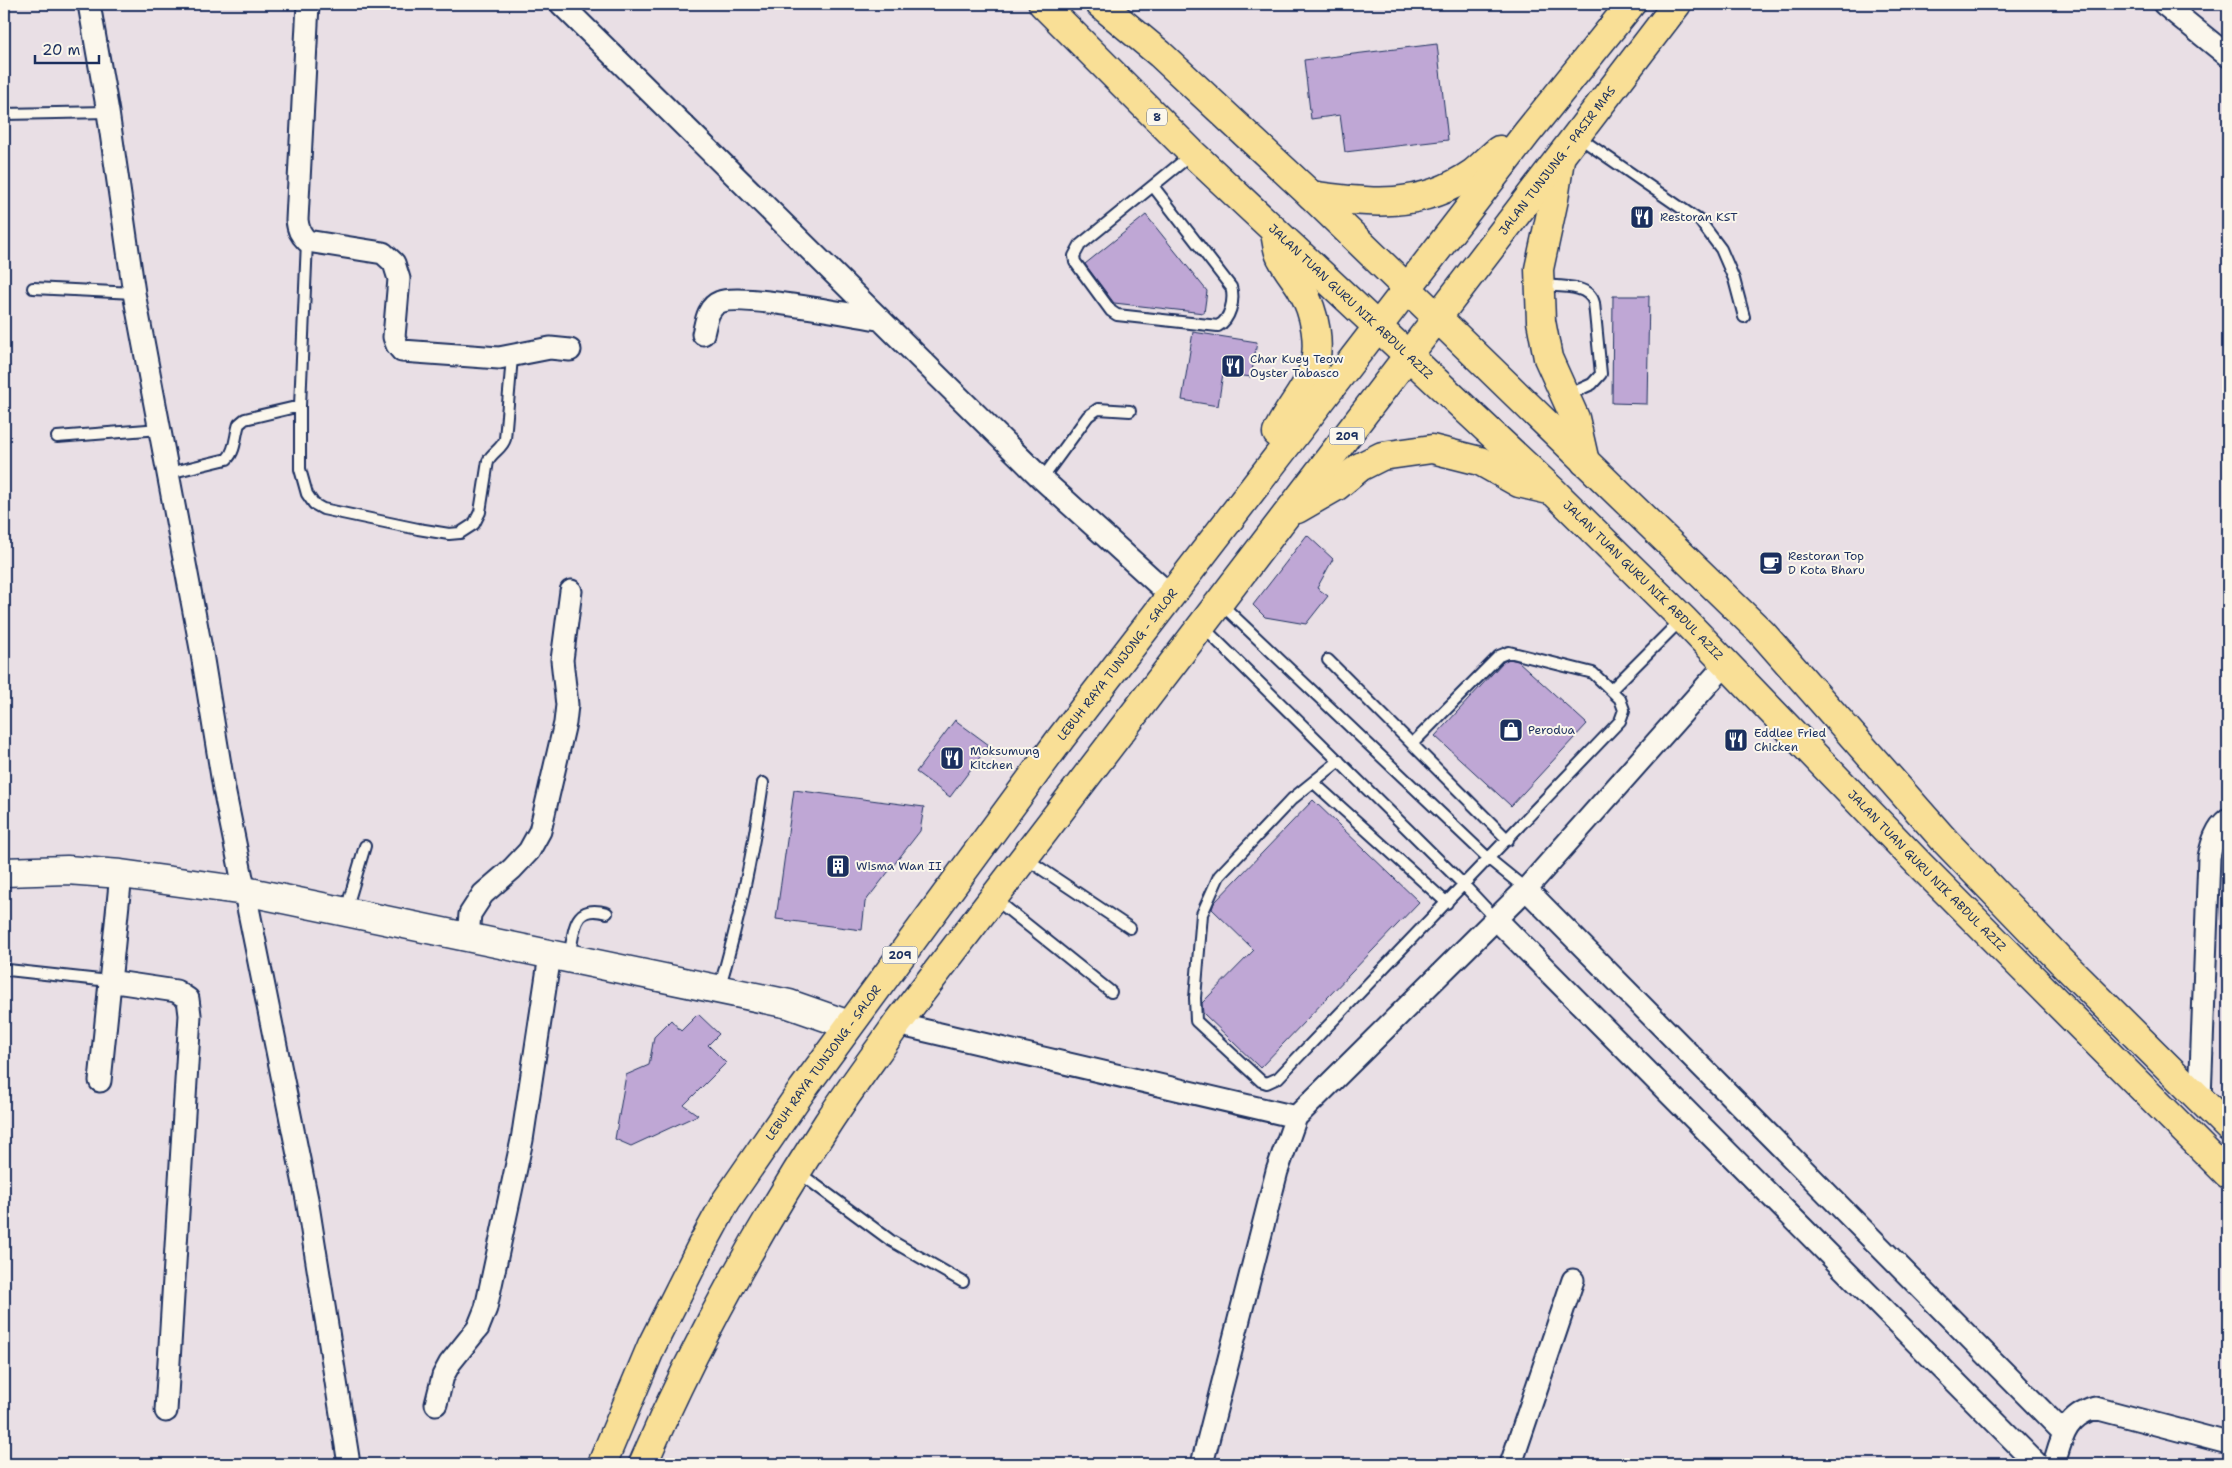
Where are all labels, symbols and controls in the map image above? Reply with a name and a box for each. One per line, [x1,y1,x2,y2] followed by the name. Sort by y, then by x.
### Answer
[35,32,99,64] scale bar
[42,40,81,60] text: 20 m
[1495,83,1619,238] street label: JALAN TUNJUNG - PASIR MAS
[1147,108,1167,125] road number: 8
[1629,204,1655,230] restaurant icon: Restoran KST
[1660,209,1738,225] place label: Restoran KST
[1265,221,1436,382] street label: JALAN TUAN GURU NIK ABDUL AZIZ
[1250,351,1344,381] place label: Char Kuey Teow Oyster Tabasco
[1220,353,1246,379] restaurant icon: Char Kuey Teow Oyster Tabasco
[1330,428,1364,444] road number: 209
[1559,497,1726,664] street label: JALAN TUAN GURU NIK ABDUL AZIZ
[1788,548,1865,578] place label: Restoran Top D Kota Bharu
[1758,550,1784,576] cafe icon: Restoran Top D Kota Bharu
[1054,585,1181,744] street label: LEBUH RAYA TUNJONG - SALOR
[1498,717,1524,743] shop icon: Perodua
[1528,722,1576,738] place label: Perodua
[1754,725,1827,755] place label: Eddlee Fried Chicken
[1723,727,1749,753] restaurant icon: Eddlee Fried Chicken
[970,743,1040,773] place label: Moksumung Kitchen
[939,745,965,771] restaurant icon: Moksumung Kitchen
[1844,787,2009,955] street label: JALAN TUAN GURU NIK ABDUL AZIZ
[825,853,851,879] building icon: Wisma Wan II
[856,858,942,874] place label: Wisma Wan II
[882,946,918,964] road number: 209
[762,982,885,1144] street label: LEBUH RAYA TUNJONG - SALOR

